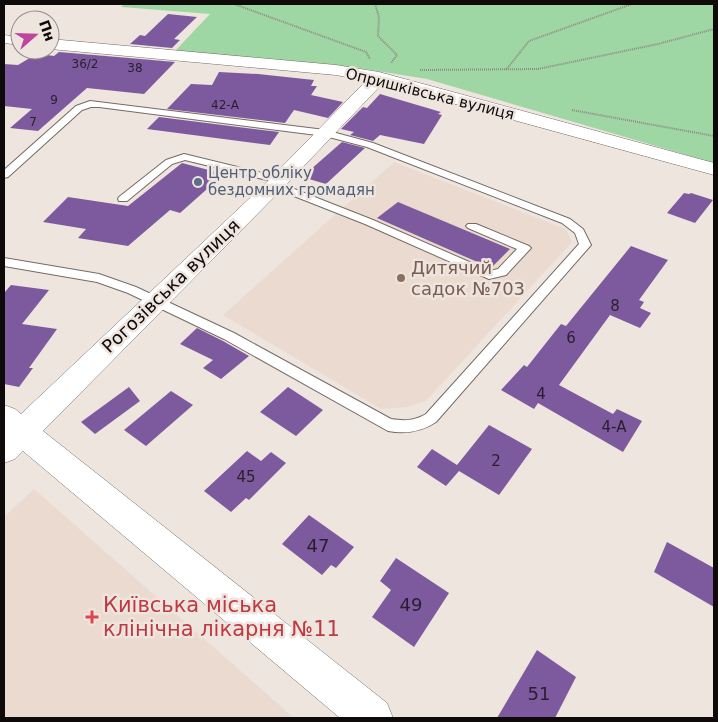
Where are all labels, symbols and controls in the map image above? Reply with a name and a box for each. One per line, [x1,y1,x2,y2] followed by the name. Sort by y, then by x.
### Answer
[10,10,60,60] north arrow
[36,18,58,43] text: Пн
[72,57,98,71] house number: 36/2
[127,61,143,75] house number: 38
[344,64,516,124] street label: Опришківська вулиця
[50,93,58,107] house number: 9
[211,98,240,112] house number: 42-А
[29,115,37,129] house number: 7
[208,164,375,199] place label: Центр обліку бездомних громадян
[192,176,204,188] marker: Центр обліку бездомних громадян
[97,214,244,357] street label: Рогозівська вулиця
[411,257,525,299] place label: Дитячий садок №703
[395,272,407,284] marker: Дитячий садок №703
[610,297,620,315] house number: 8
[566,329,576,347] house number: 6
[536,385,546,403] house number: 4
[601,418,627,436] house number: 4-А
[491,452,501,470] house number: 2
[236,468,256,486] house number: 45
[307,535,329,556] house number: 47
[103,593,340,641] place label: Київська міська клінічна лікарня №11
[400,594,422,615] house number: 49
[85,610,99,624] marker: Київська міська клінічна лікарня №11
[528,683,550,704] house number: 51

